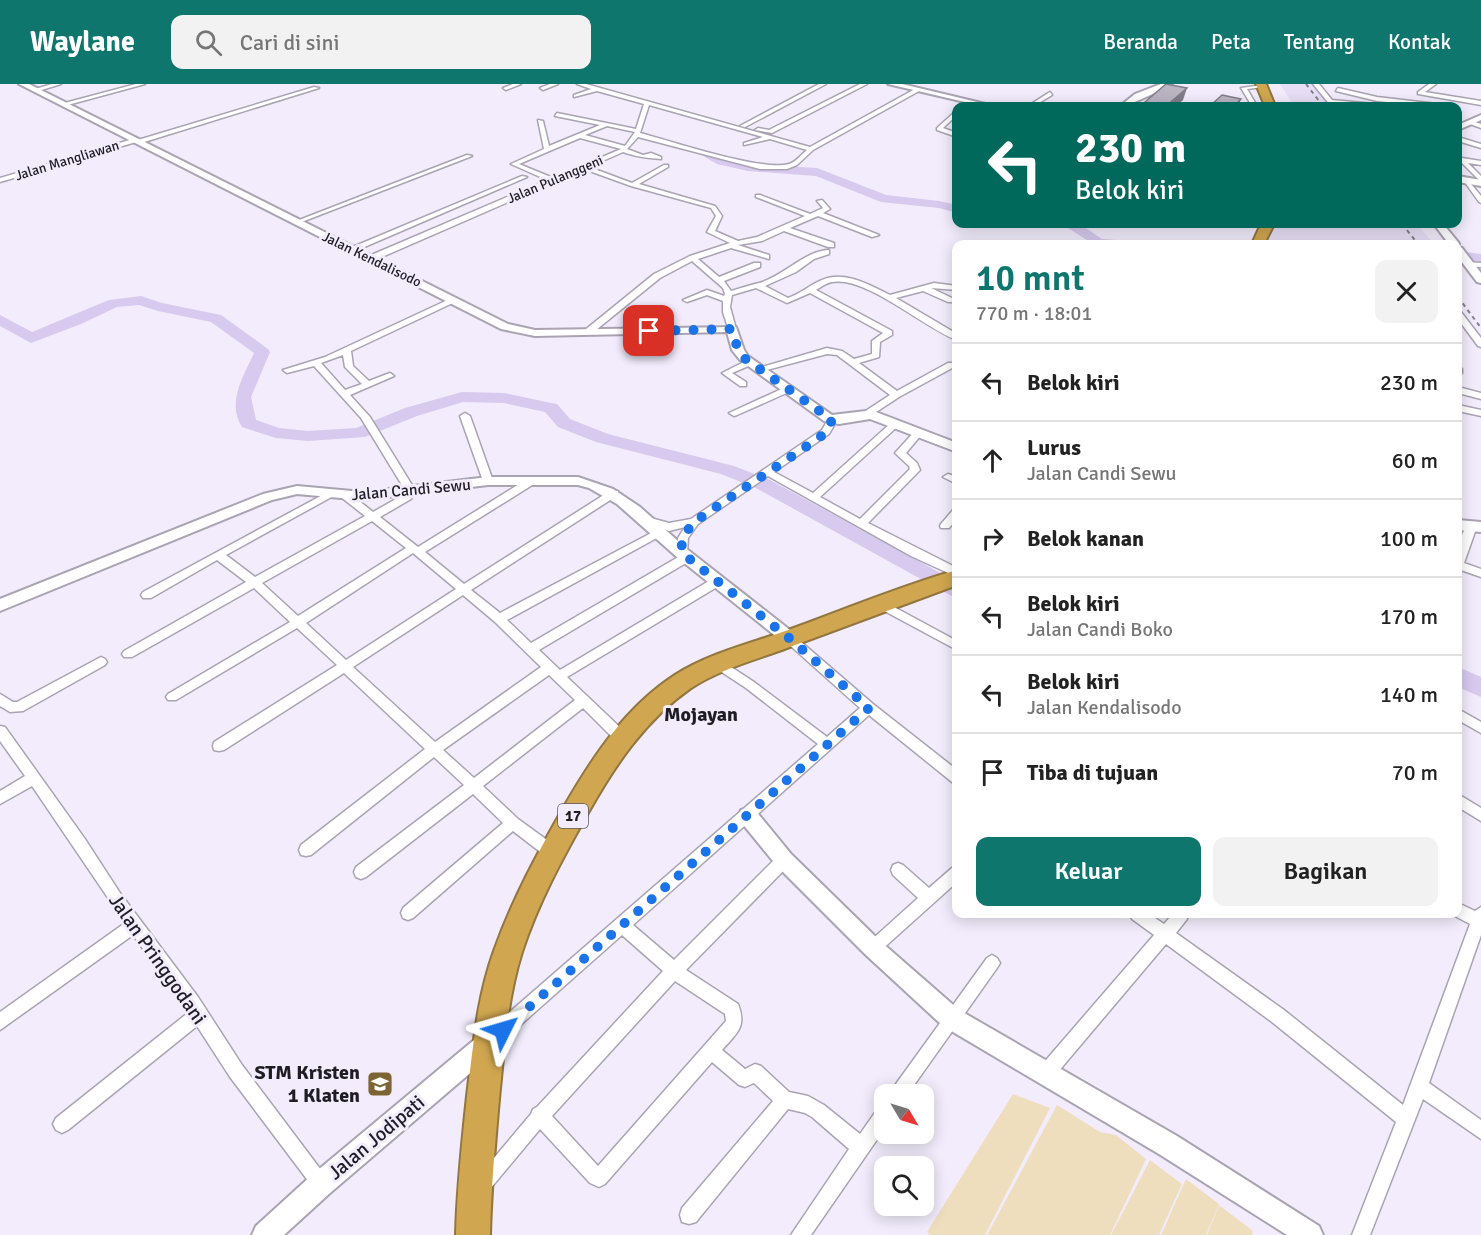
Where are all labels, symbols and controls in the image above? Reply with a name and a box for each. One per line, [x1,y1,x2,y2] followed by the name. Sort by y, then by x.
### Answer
[171,15,591,69] search box
[30,25,135,59] text: Waylane
[192,26,225,59] icon: search
[240,29,339,56] text: Cari di sini
[1103,29,1178,55] text: Beranda
[1211,29,1251,55] text: Peta
[1284,29,1355,55] text: Tentang
[1388,29,1451,55] text: Kontak
[1075,123,1186,174] text: 230 m
[976,126,1054,204] icon: left
[13,137,121,184] street label: Jalan Mangliawan
[505,152,606,207] street label: Jalan Pulanggeni
[1075,174,1184,207] text: Belok kiri
[319,228,424,291] street label: Jalan Kendalisodo
[976,256,1084,301] text: 10 mnt
[1375,260,1438,323] button: close
[976,301,1092,326] text: 770 m · 18:01
[623,305,674,356] pin
[632,314,665,347] icon: arrive
[976,366,1009,399] icon: left
[1027,369,1120,396] text: Belok kiri
[1380,369,1438,396] text: 230 m
[1027,434,1081,461] text: Lurus
[976,444,1009,477] icon: ahead
[1392,447,1438,474] text: 60 m
[1027,461,1177,486] text: Jalan Candi Sewu
[351,475,472,505] street label: Jalan Candi Sewu
[976,522,1009,555] icon: right
[1027,525,1144,552] text: Belok kanan
[1380,525,1438,552] text: 100 m
[1027,590,1120,617] text: Belok kiri
[976,600,1009,633] icon: left
[1380,603,1438,630] text: 170 m
[1027,617,1173,642] text: Jalan Candi Boko
[1027,668,1120,695] text: Belok kiri
[976,678,1009,711] icon: left
[1380,681,1438,708] text: 140 m
[1027,695,1182,720] text: Jalan Kendalisodo
[664,702,738,727] district label: Mojayan
[976,756,1009,789] icon: arrive
[1027,759,1158,786] text: Tiba di tujuan
[1392,759,1438,786] text: 70 m
[558,804,588,828] road number: 17
[976,837,1201,906] button: Keluar
[1213,837,1438,906] button: Bagikan
[103,889,212,1029] street label: Jalan Pringgodani
[471,998,535,1062] position arrow
[255,1060,360,1108] place label: STM Kristen 1 Klaten
[365,1069,395,1099] school or university icon: STM Kristen 1 Klaten
[874,1084,934,1144] north arrow
[874,1084,934,1216] map controls
[323,1090,430,1185] street label: Jalan Jodipati
[874,1156,934,1216] button: search

